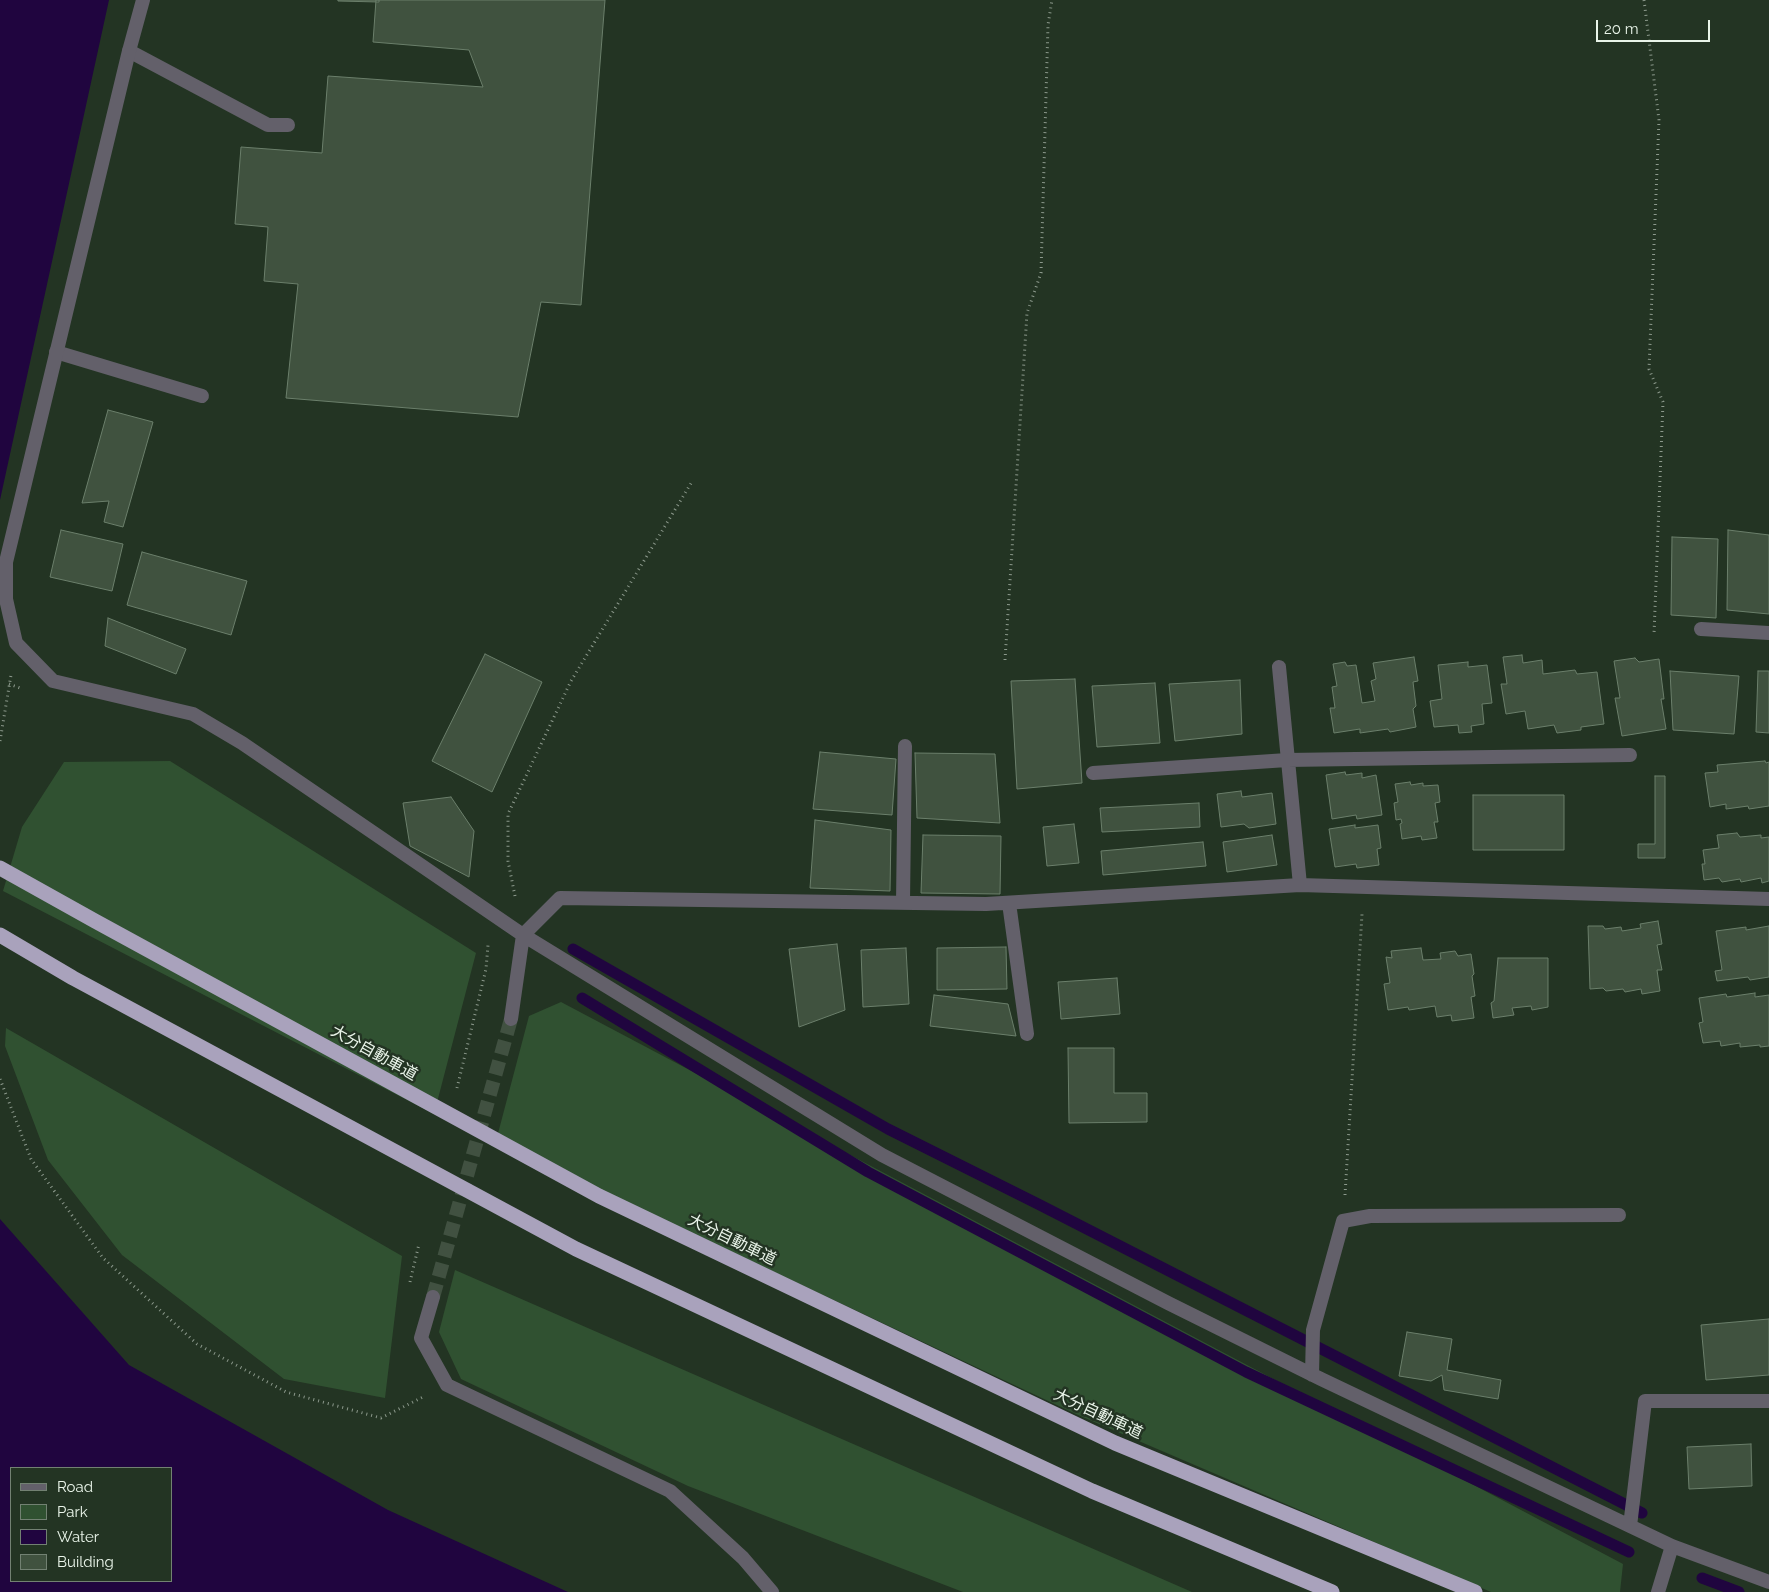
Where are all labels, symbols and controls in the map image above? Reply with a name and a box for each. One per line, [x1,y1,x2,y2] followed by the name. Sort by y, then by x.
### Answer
[1599,10,1713,42] scale bar
[1604,20,1639,38] text: 20 m
[327,1021,421,1085] street label: 大分自動車道
[685,1210,779,1270] street label: 大分自動車道
[1050,1385,1146,1443] street label: 大分自動車道
[10,1467,172,1582] legend
[57,1478,93,1496] text: Road
[57,1503,88,1521] text: Park
[57,1528,99,1546] text: Water
[57,1553,114,1571] text: Building

